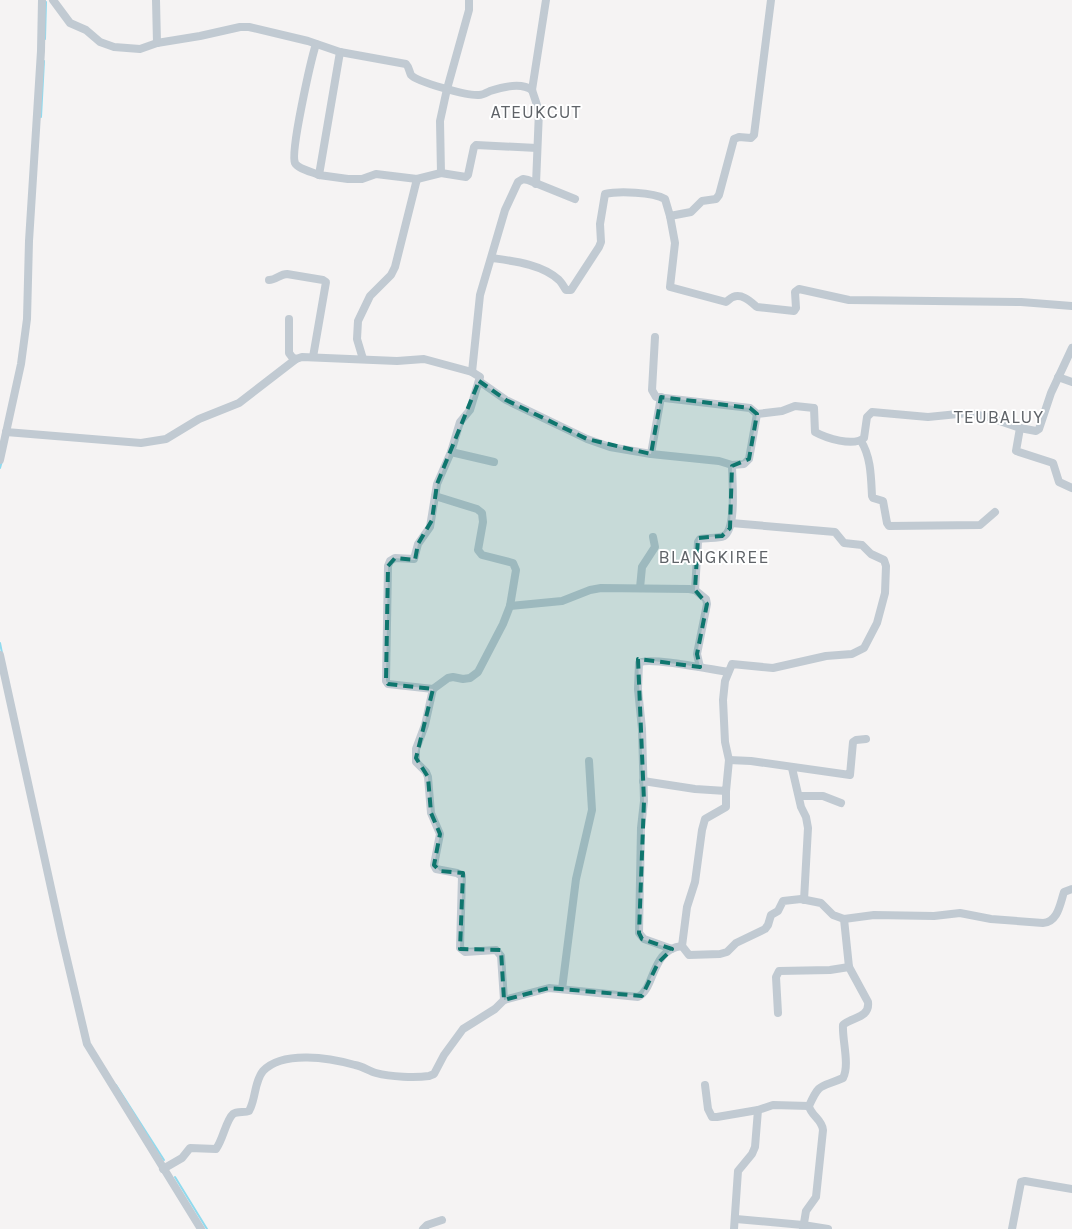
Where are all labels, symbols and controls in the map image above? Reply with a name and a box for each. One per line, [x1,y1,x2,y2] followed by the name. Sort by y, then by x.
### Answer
[490,101,582,123] district label: ATEUKCUT
[954,406,1044,428] district label: TEUBALUY
[658,546,770,568] district label: BLANGKIREE

